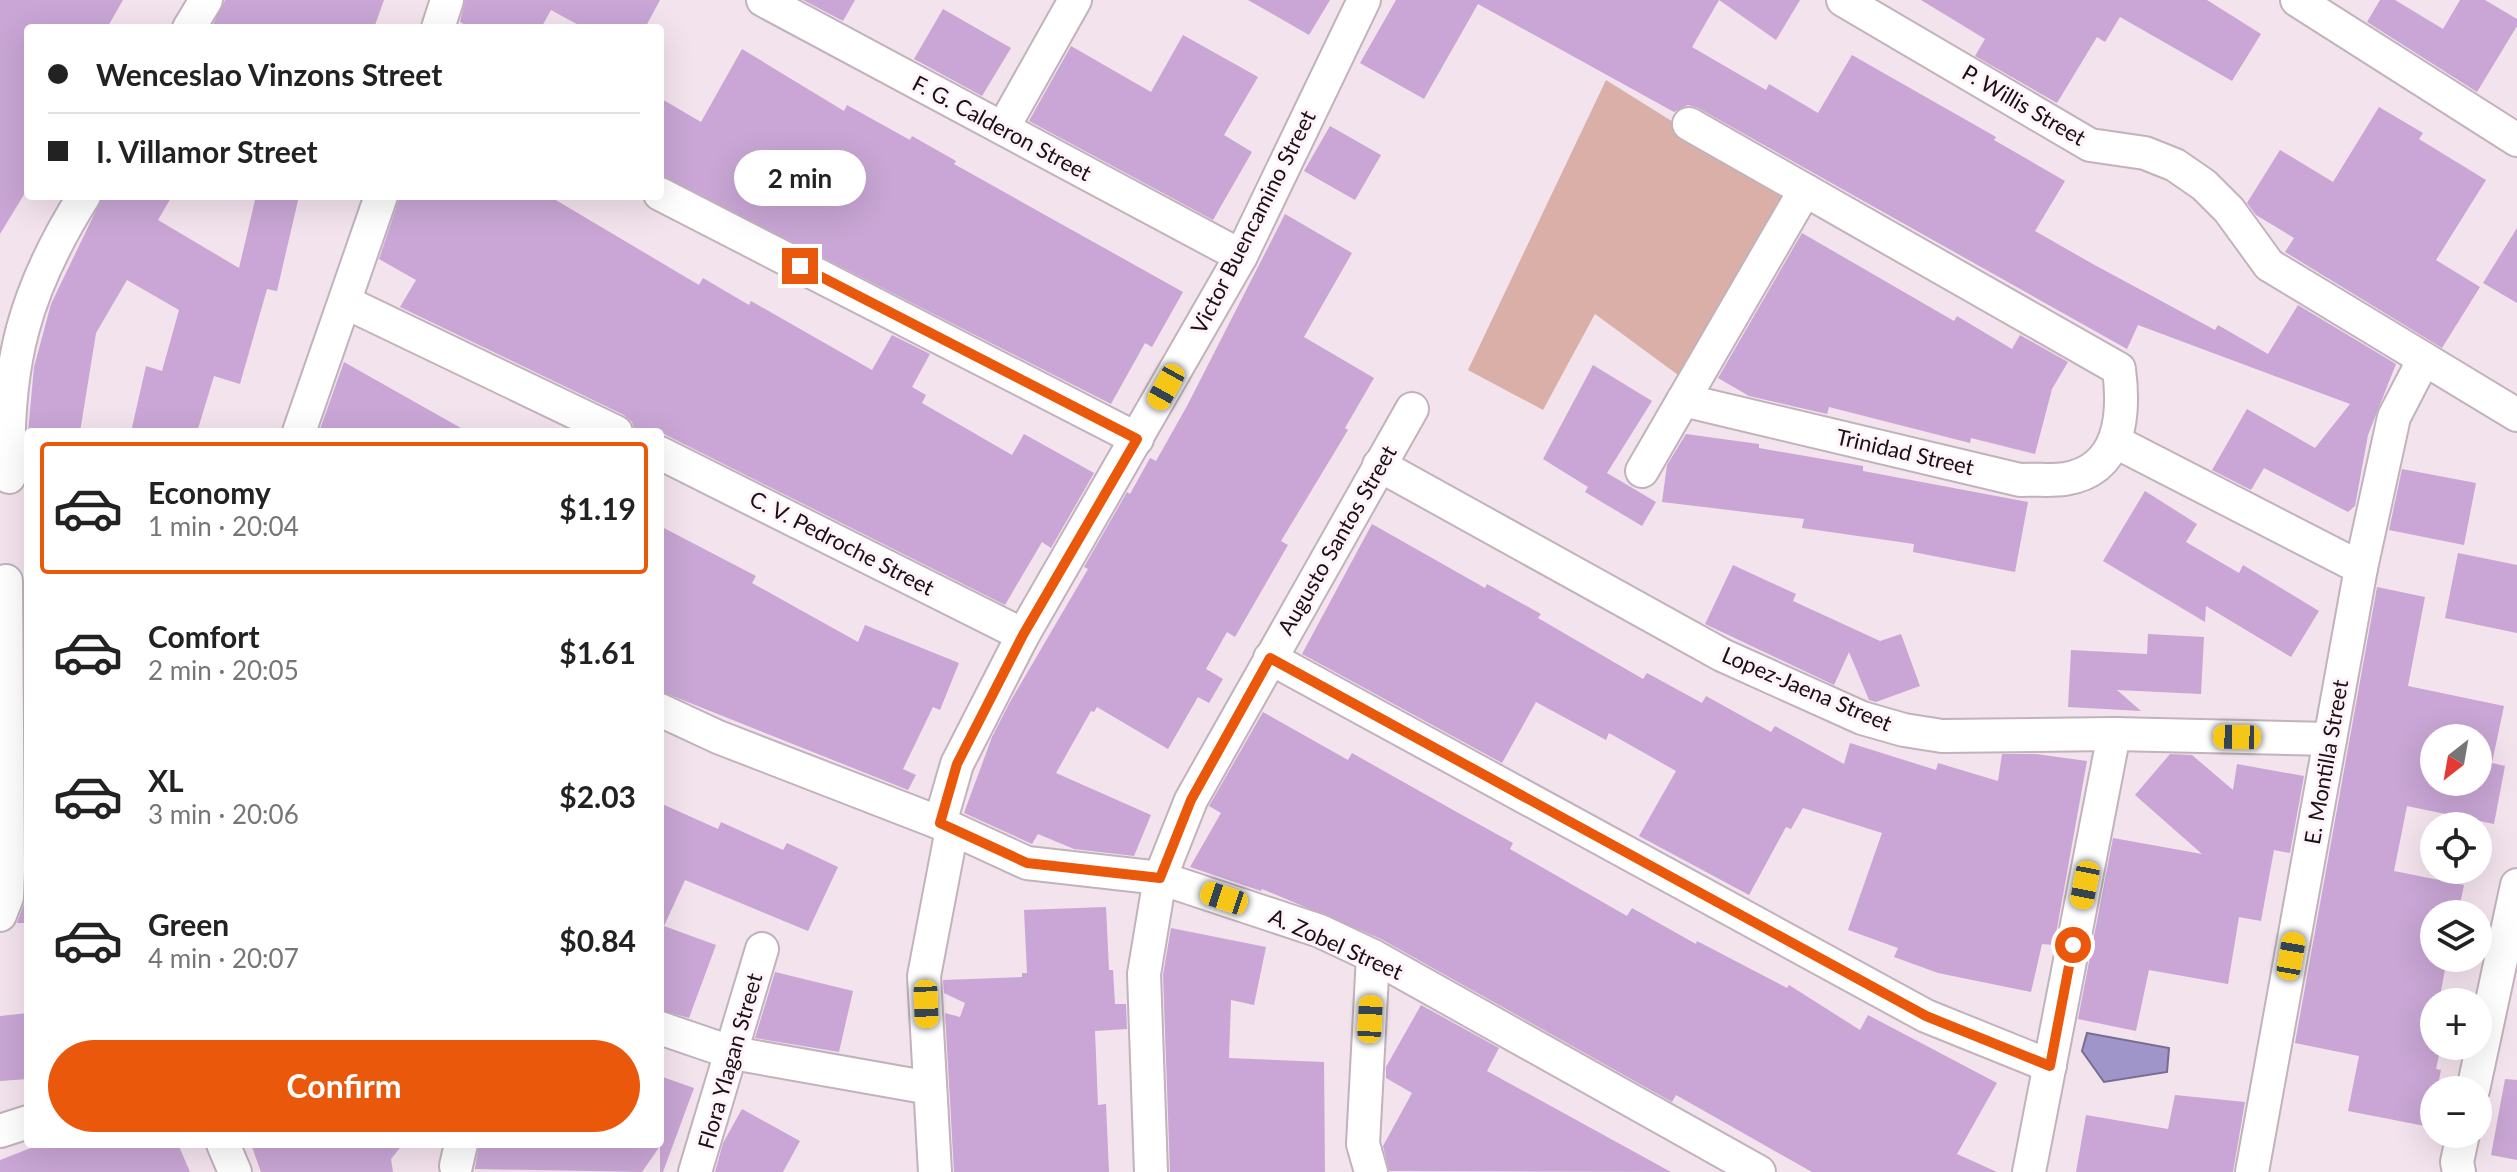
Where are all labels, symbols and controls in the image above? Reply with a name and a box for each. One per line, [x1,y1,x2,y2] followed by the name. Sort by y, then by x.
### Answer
[96,56,442,92] text: Wenceslao Vinzons Street
[1958,58,2091,151] street label: P. Willis Street
[908,69,1096,186] street label: F. G. Calderon Street
[1184,105,1321,338] street label: Victor Buencamino Street
[96,133,318,169] text: I. Villamor Street
[734,150,866,206] callout: 2 min
[768,162,832,194] text: 2 min
[782,248,818,284] route end
[1144,360,1188,414] car
[1834,423,1977,481] street label: Trinidad Street
[1271,440,1402,639] street label: Augusto Santos Street
[52,472,124,544] icon: car
[148,474,271,510] text: Economy
[745,484,939,601] street label: C. V. Pedroche Street
[559,490,636,526] text: $1.19
[148,510,299,542] text: 1 min · 20:04
[52,616,124,688] icon: car
[148,618,260,654] text: Comfort
[559,634,636,670] text: $1.61
[1718,641,1896,737] street label: Lopez-Jaena Street
[148,654,299,686] text: 2 min · 20:05
[2298,677,2353,846] street label: E. Montilla Street
[2420,724,2492,796] north arrow
[2420,724,2492,1148] map controls
[2213,725,2261,749] car
[52,760,124,832] icon: car
[148,762,184,798] text: XL
[559,778,636,814] text: $2.03
[148,798,299,830] text: 3 min · 20:06
[2420,812,2492,884] button: locate
[2069,859,2101,911] car
[1197,879,1251,917] car
[2420,900,2492,972] button: layers
[1265,902,1407,985] street label: A. Zobel Street
[52,904,124,976] icon: car
[148,906,229,942] text: Green
[559,922,636,958] text: $0.84
[2055,927,2091,963] route start
[2275,930,2307,982] car
[148,942,299,974] text: 4 min · 20:07
[692,970,768,1152] street label: Flora Ylagan Street
[913,980,939,1028] car
[2420,988,2492,1060] button: +
[1357,994,1383,1044] car
[48,1040,640,1132] button: Confirm
[2420,1076,2492,1148] button: −

